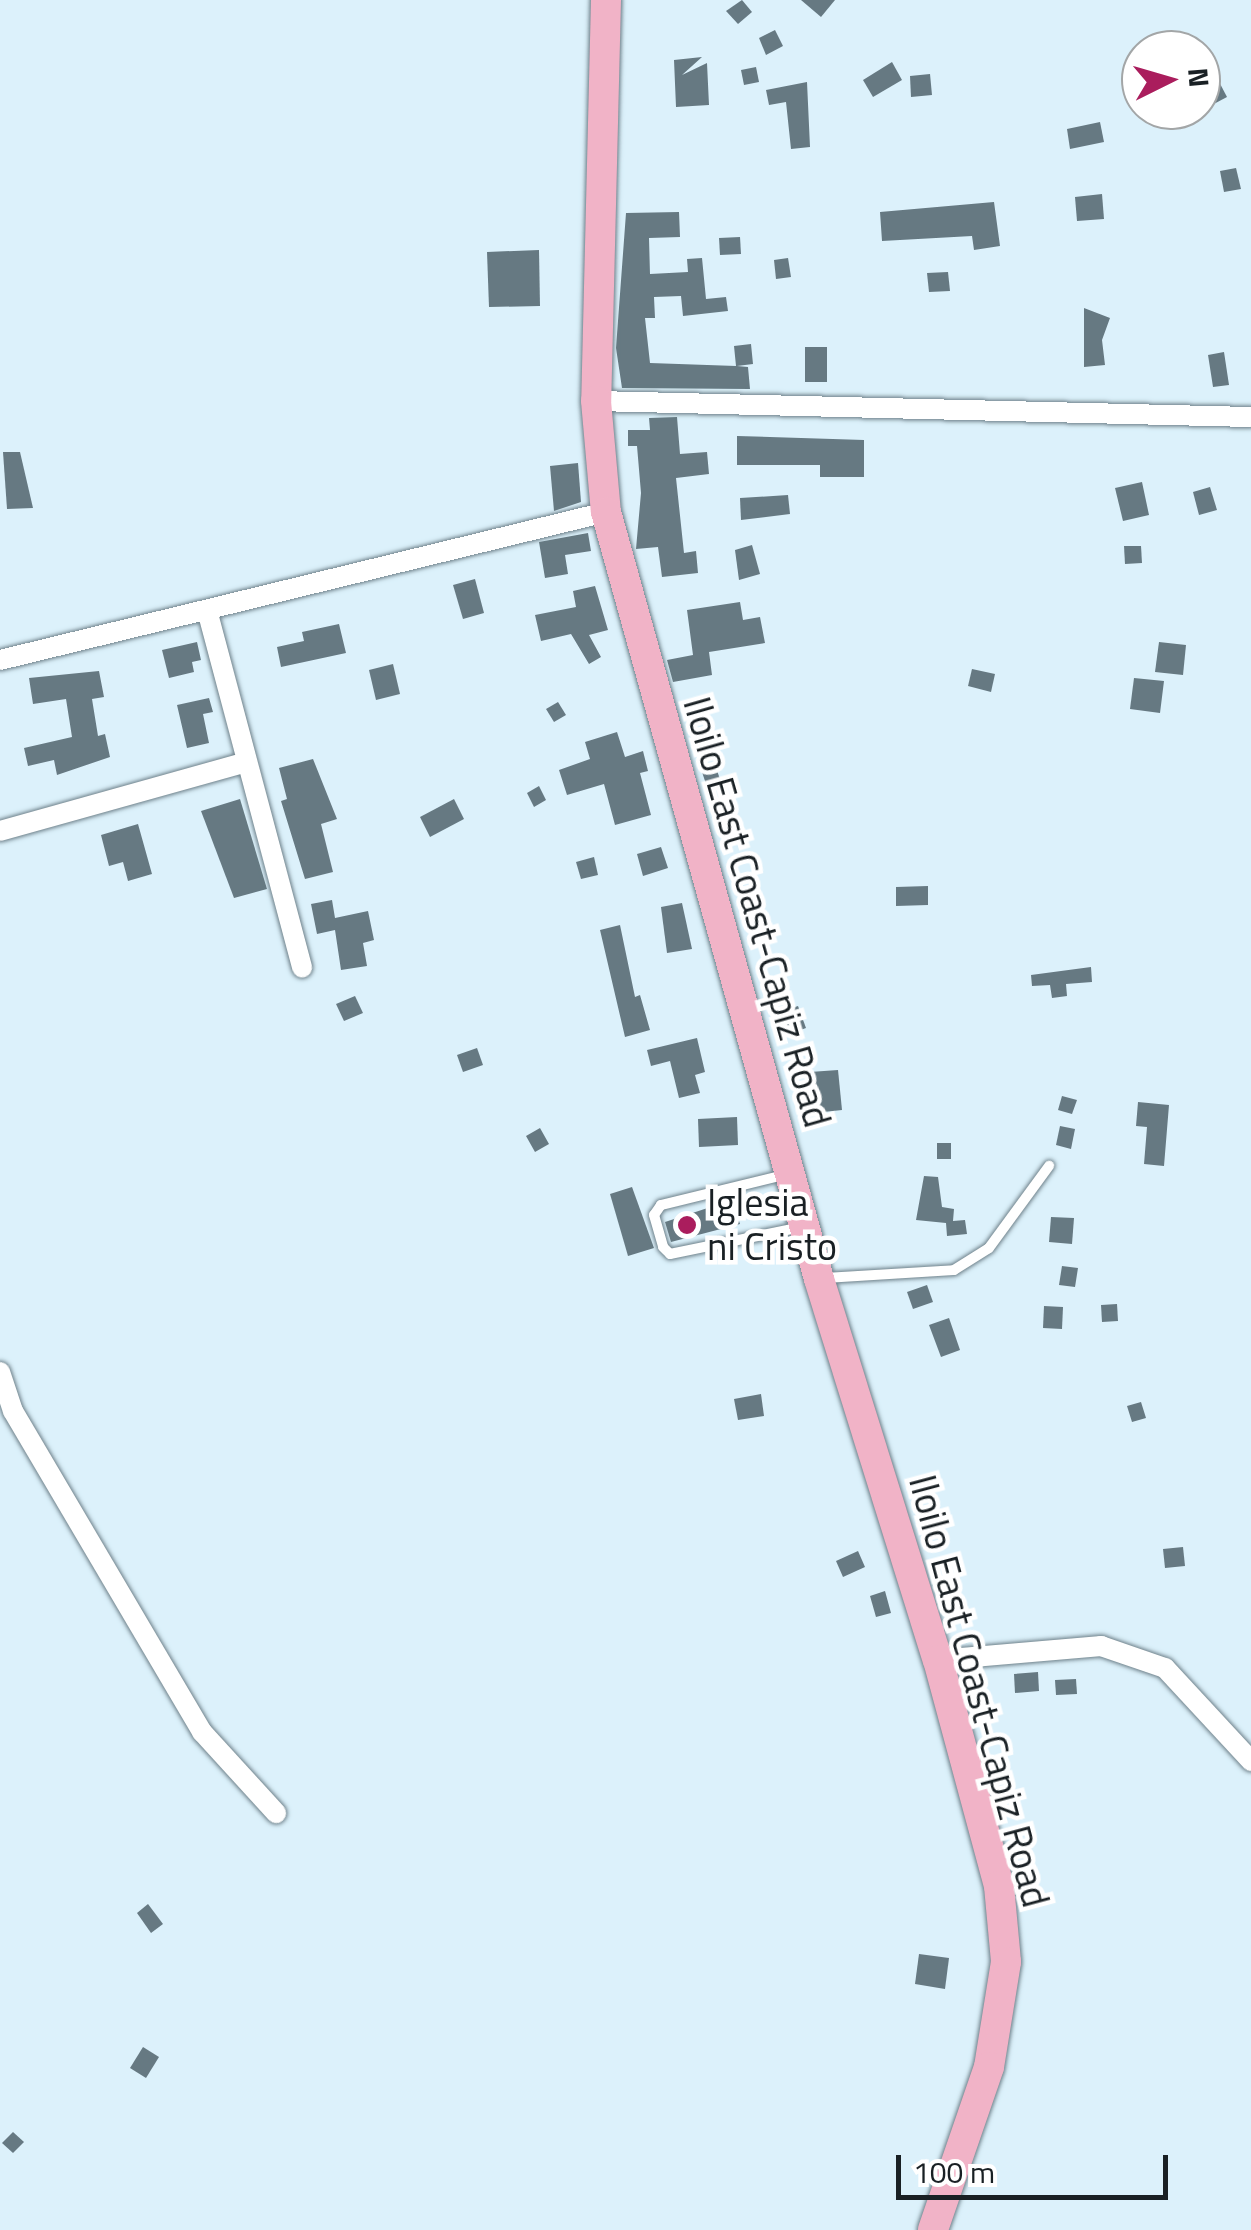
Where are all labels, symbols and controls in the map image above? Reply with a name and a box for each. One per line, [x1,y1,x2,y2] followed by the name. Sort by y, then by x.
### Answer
[1121,30,1221,130] north arrow
[1177,66,1222,89] text: N
[674,692,840,1132] street label: Iloilo East Coast-Capiz Road
[707,1180,837,1270] place label: Iglesia ni Cristo
[676,1214,698,1236] marker: Iglesia ni Cristo
[899,1470,1059,1912] street label: Iloilo East Coast-Capiz Road
[901,2135,1174,2197] scale bar
[913,2149,995,2195] text: 100 m

